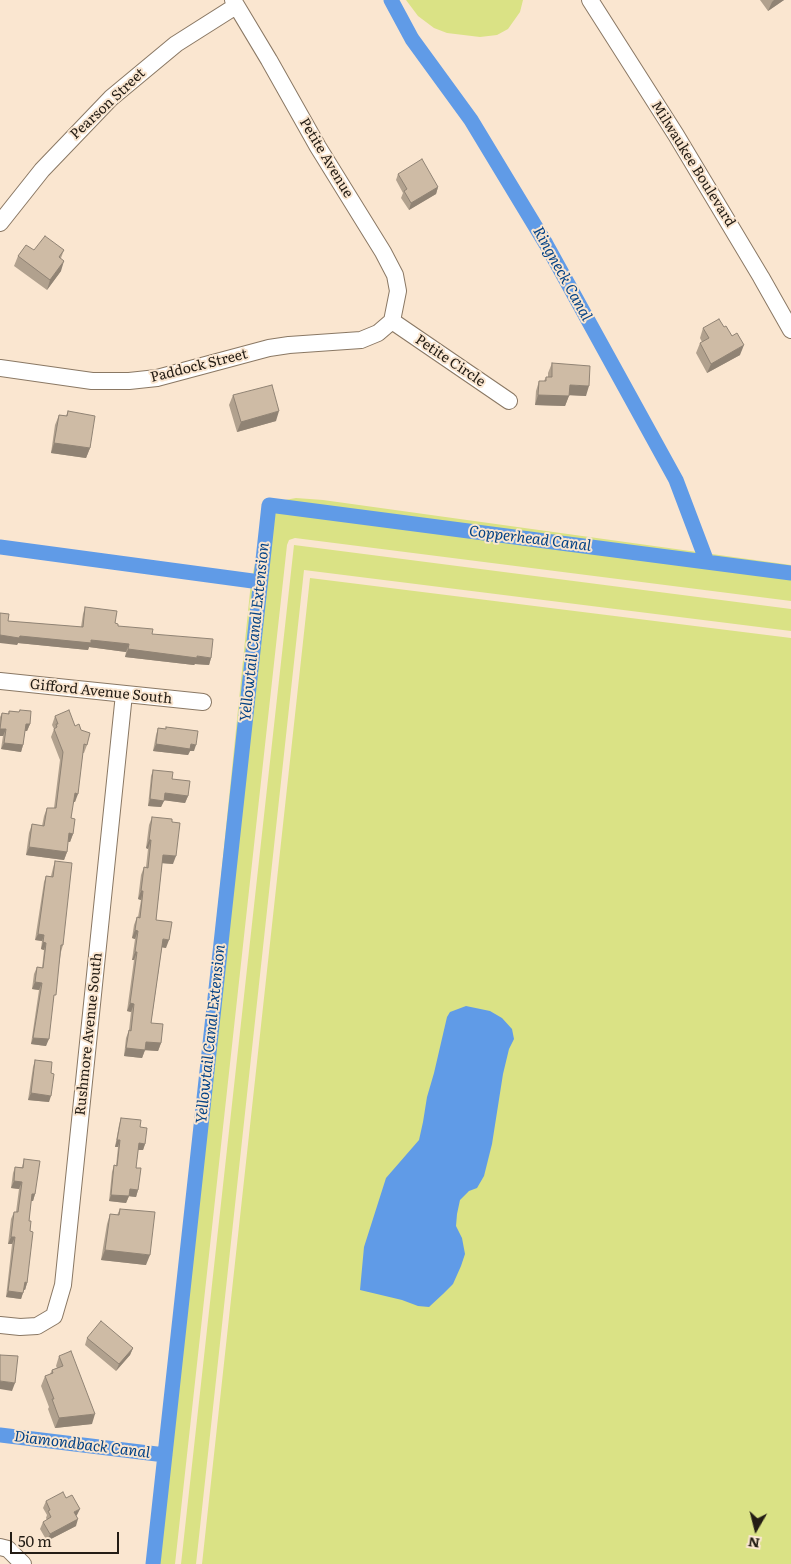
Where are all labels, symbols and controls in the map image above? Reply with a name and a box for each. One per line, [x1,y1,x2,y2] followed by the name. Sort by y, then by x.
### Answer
[67,65,149,143] street label: Pearson Street
[647,98,739,230] street label: Milwaukee Boulevard
[296,115,356,201] street label: Petite Avenue
[529,224,595,324] water label: Ringneck Canal
[412,331,488,391] street label: Petite Circle
[149,346,249,386] street label: Paddock Street
[468,523,592,555] water label: Copperhead Canal
[237,542,273,722] water label: Yellowtail Canal Extension
[29,676,173,708] street label: Gifford Avenue South
[193,944,229,1124] water label: Yellowtail Canal Extension
[72,952,106,1116] street label: Rushmore Avenue South
[13,1428,151,1462] water label: Diamondback Canal
[731,1504,781,1554] north arrow
[12,1522,121,1554] scale bar
[18,1529,52,1552] text: 50 m
[747,1533,761,1555] text: N

